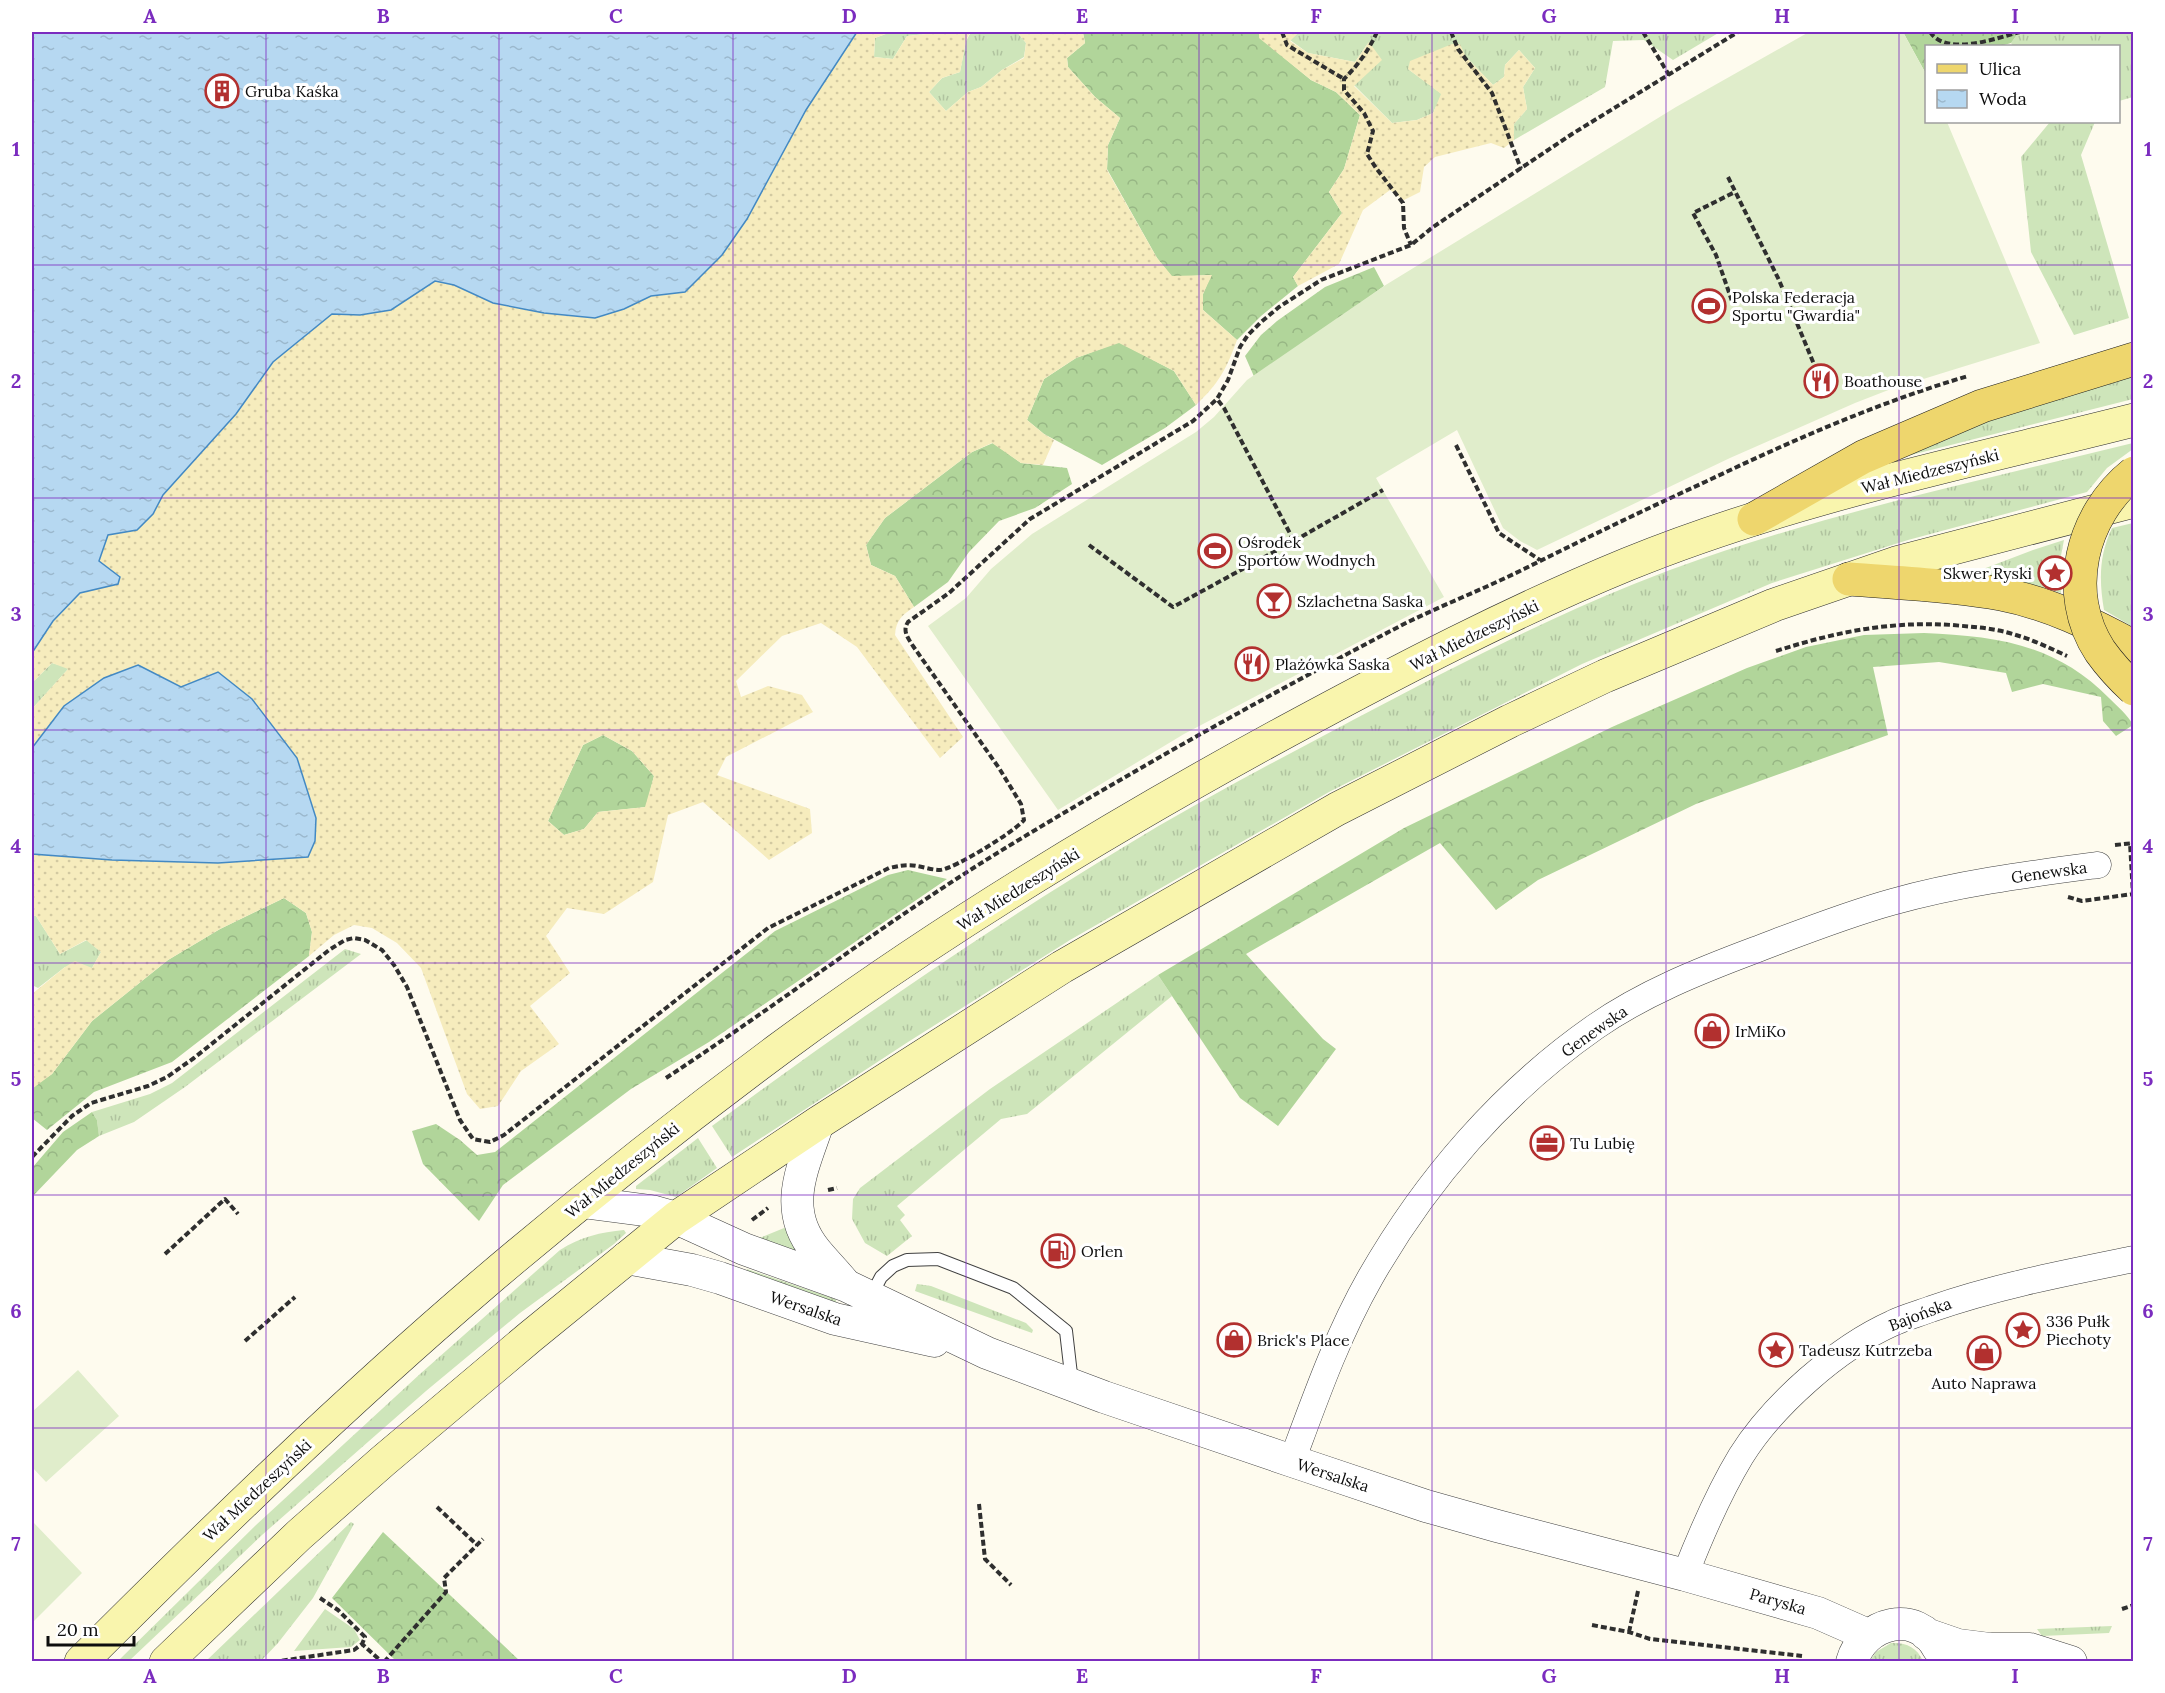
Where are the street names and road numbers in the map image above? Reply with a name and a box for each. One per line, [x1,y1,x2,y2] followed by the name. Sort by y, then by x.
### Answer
[1859,444,2001,498] street label: Wał Miedzeszyński
[1406,595,1542,675] street label: Wał Miedzeszyński
[953,843,1083,935] street label: Wał Miedzeszyński
[2010,857,2088,887] street label: Genewska
[1557,1001,1631,1061] street label: Genewska
[561,1118,683,1222] street label: Wał Miedzeszyński
[767,1286,845,1330] street label: Wersalska
[1886,1293,1954,1335] street label: Bajońska
[199,1435,315,1545] street label: Wał Miedzeszyński
[1294,1454,1372,1496] street label: Wersalska
[1747,1583,1809,1619] street label: Paryska

